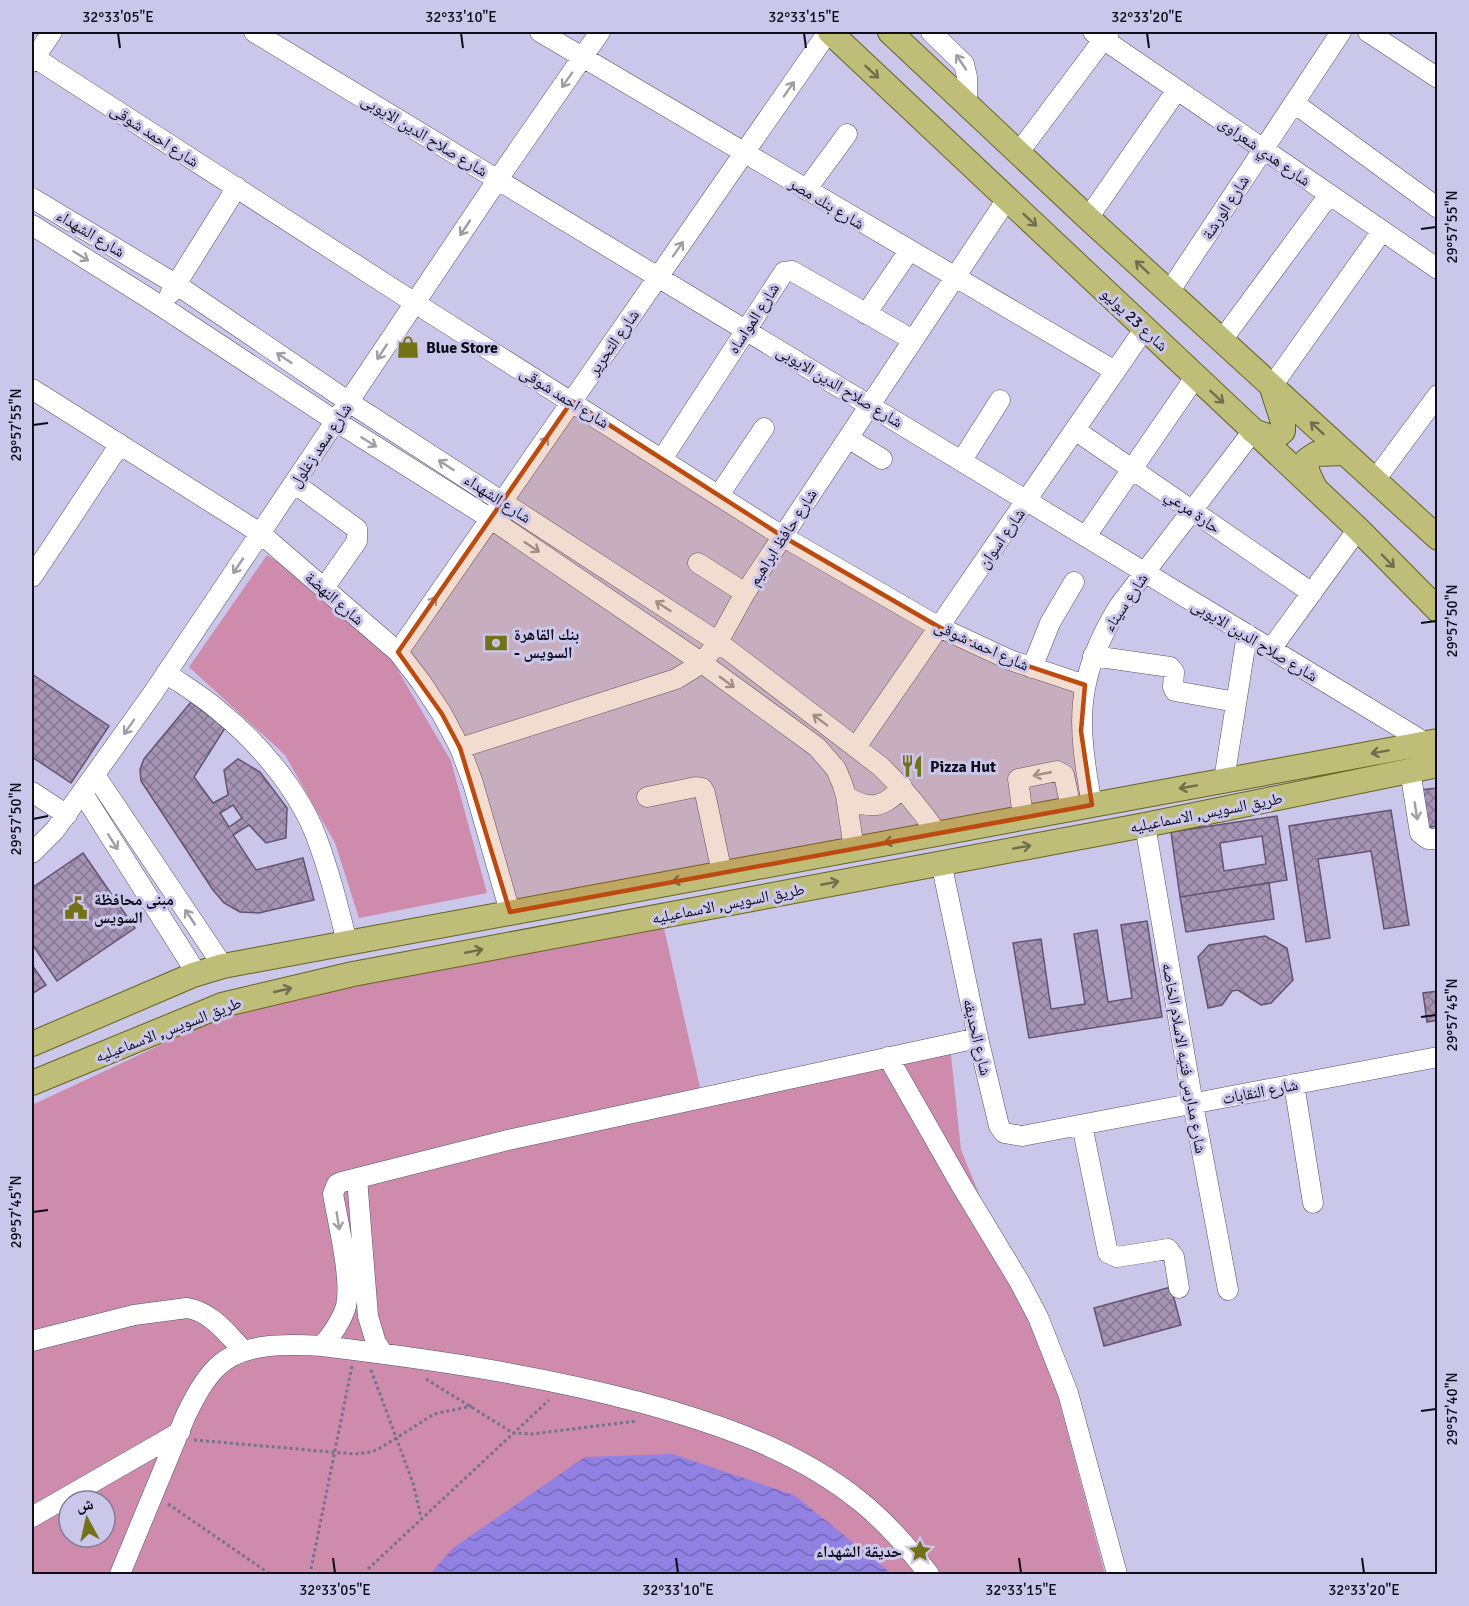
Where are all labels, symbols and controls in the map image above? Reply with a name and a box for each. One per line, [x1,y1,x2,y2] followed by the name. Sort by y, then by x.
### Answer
[82,8,154,26] text: 32°33'05"E
[425,8,497,26] text: 32°33'10"E
[768,8,840,26] text: 32°33'15"E
[1111,8,1183,26] text: 32°33'20"E
[955,55,967,71] one-way arrow
[865,64,880,79] one-way arrow
[561,71,573,87] one-way arrow
[783,81,795,97] one-way arrow
[358,90,491,181] street label: شارع صلاح الدين الايوبى
[106,100,202,172] street label: شارع احمد شوقى
[1213,113,1314,193] street label: شارع هدي شعراوى
[1198,172,1254,243] street label: شارع الورشة
[784,173,868,234] street label: شارع بنك مصر
[1443,190,1461,264] text: 29°57'55"N
[53,206,128,262] street label: شارع الشهداء
[1022,213,1037,227] one-way arrow
[459,219,471,235] one-way arrow
[672,241,684,258] one-way arrow
[72,251,89,263] one-way arrow
[1135,260,1150,275] one-way arrow
[724,279,784,358] street label: شارع المواساه
[1097,284,1172,356] street label: شارع 23 يوليو
[583,306,644,380] street label: شارع التحرير
[395,334,421,360] shop icon: Blue Store
[426,338,498,358] place label: Blue Store
[773,341,906,432] street label: شارع صلاح الدين الايوبى
[376,343,389,360] one-way arrow
[276,352,292,364] one-way arrow
[516,363,613,433] street label: شارع احمد شوقى
[7,388,25,462] text: 29°57'55"N
[1210,390,1225,404] one-way arrow
[285,400,356,492] street label: شارع سعد زغلول
[1310,421,1325,435] one-way arrow
[360,435,377,448] one-way arrow
[537,436,549,452] one-way arrow
[439,459,455,471] one-way arrow
[460,470,535,528] street label: شارع الشهداء
[744,485,822,590] street label: شارع حافظ ابراهيم
[1160,485,1224,540] street label: حارة مرعي
[974,505,1030,573] street label: شارع اسوان
[524,541,540,553] one-way arrow
[1381,553,1396,568] one-way arrow
[232,557,244,573] one-way arrow
[301,568,368,630] street label: شارع النهضة
[1099,570,1153,635] street label: شارع سيناء
[1443,584,1461,658] text: 29°57'50"N
[1188,595,1321,686] street label: شارع صلاح الدين الايوبى
[425,596,437,612] one-way arrow
[655,600,671,612] one-way arrow
[931,616,1032,676] street label: شارع احمد شوقى
[514,625,579,663] place label: بنك القاهرة - السويس
[483,630,509,656] bank icon: بنك القاهرة - السويس
[719,676,735,688] one-way arrow
[813,714,829,727] one-way arrow
[123,718,135,734] one-way arrow
[1371,747,1390,758] one-way arrow
[899,753,925,779] restaurant icon: Pizza Hut
[930,757,996,777] place label: Pizza Hut
[1032,768,1052,779] one-way arrow
[7,782,25,856] text: 29°57'50"N
[1179,782,1199,793] one-way arrow
[1128,788,1284,838] street label: طريق السويس, الاسماعيليه
[1411,801,1422,821] one-way arrow
[107,833,120,850] one-way arrow
[884,836,904,847] one-way arrow
[1012,841,1031,852] one-way arrow
[671,875,691,886] one-way arrow
[820,877,840,888] one-way arrow
[650,879,806,929] street label: طريق السويس, الاسماعيليه
[94,890,174,928] place label: مبنى محافظة السويس
[63,895,89,921] public building icon: مبنى محافظة السويس
[184,910,196,926] one-way arrow
[463,945,483,956] one-way arrow
[1157,961,1211,1155] street label: شارع مدارس فتيه الاسلام الخاصه
[1443,978,1461,1052] text: 29°57'45"N
[273,984,292,995] one-way arrow
[92,993,244,1067] street label: طريق السويس, الاسماعيليه
[958,997,996,1078] street label: شارع الحديقه
[1221,1075,1300,1109] street label: شارع النقابات
[7,1175,25,1249] text: 29°57'45"N
[332,1210,343,1230] one-way arrow
[1443,1372,1461,1446] text: 29°57'40"N
[57,1489,117,1549] north arrow
[75,1494,95,1516] text: ش
[907,1538,933,1564] place icon: حديقة الشهداء
[816,1542,902,1562] place label: حديقة الشهداء
[299,1581,371,1599] text: 32°33'05"E
[642,1581,714,1599] text: 32°33'10"E
[985,1581,1057,1599] text: 32°33'15"E
[1328,1581,1400,1599] text: 32°33'20"E

